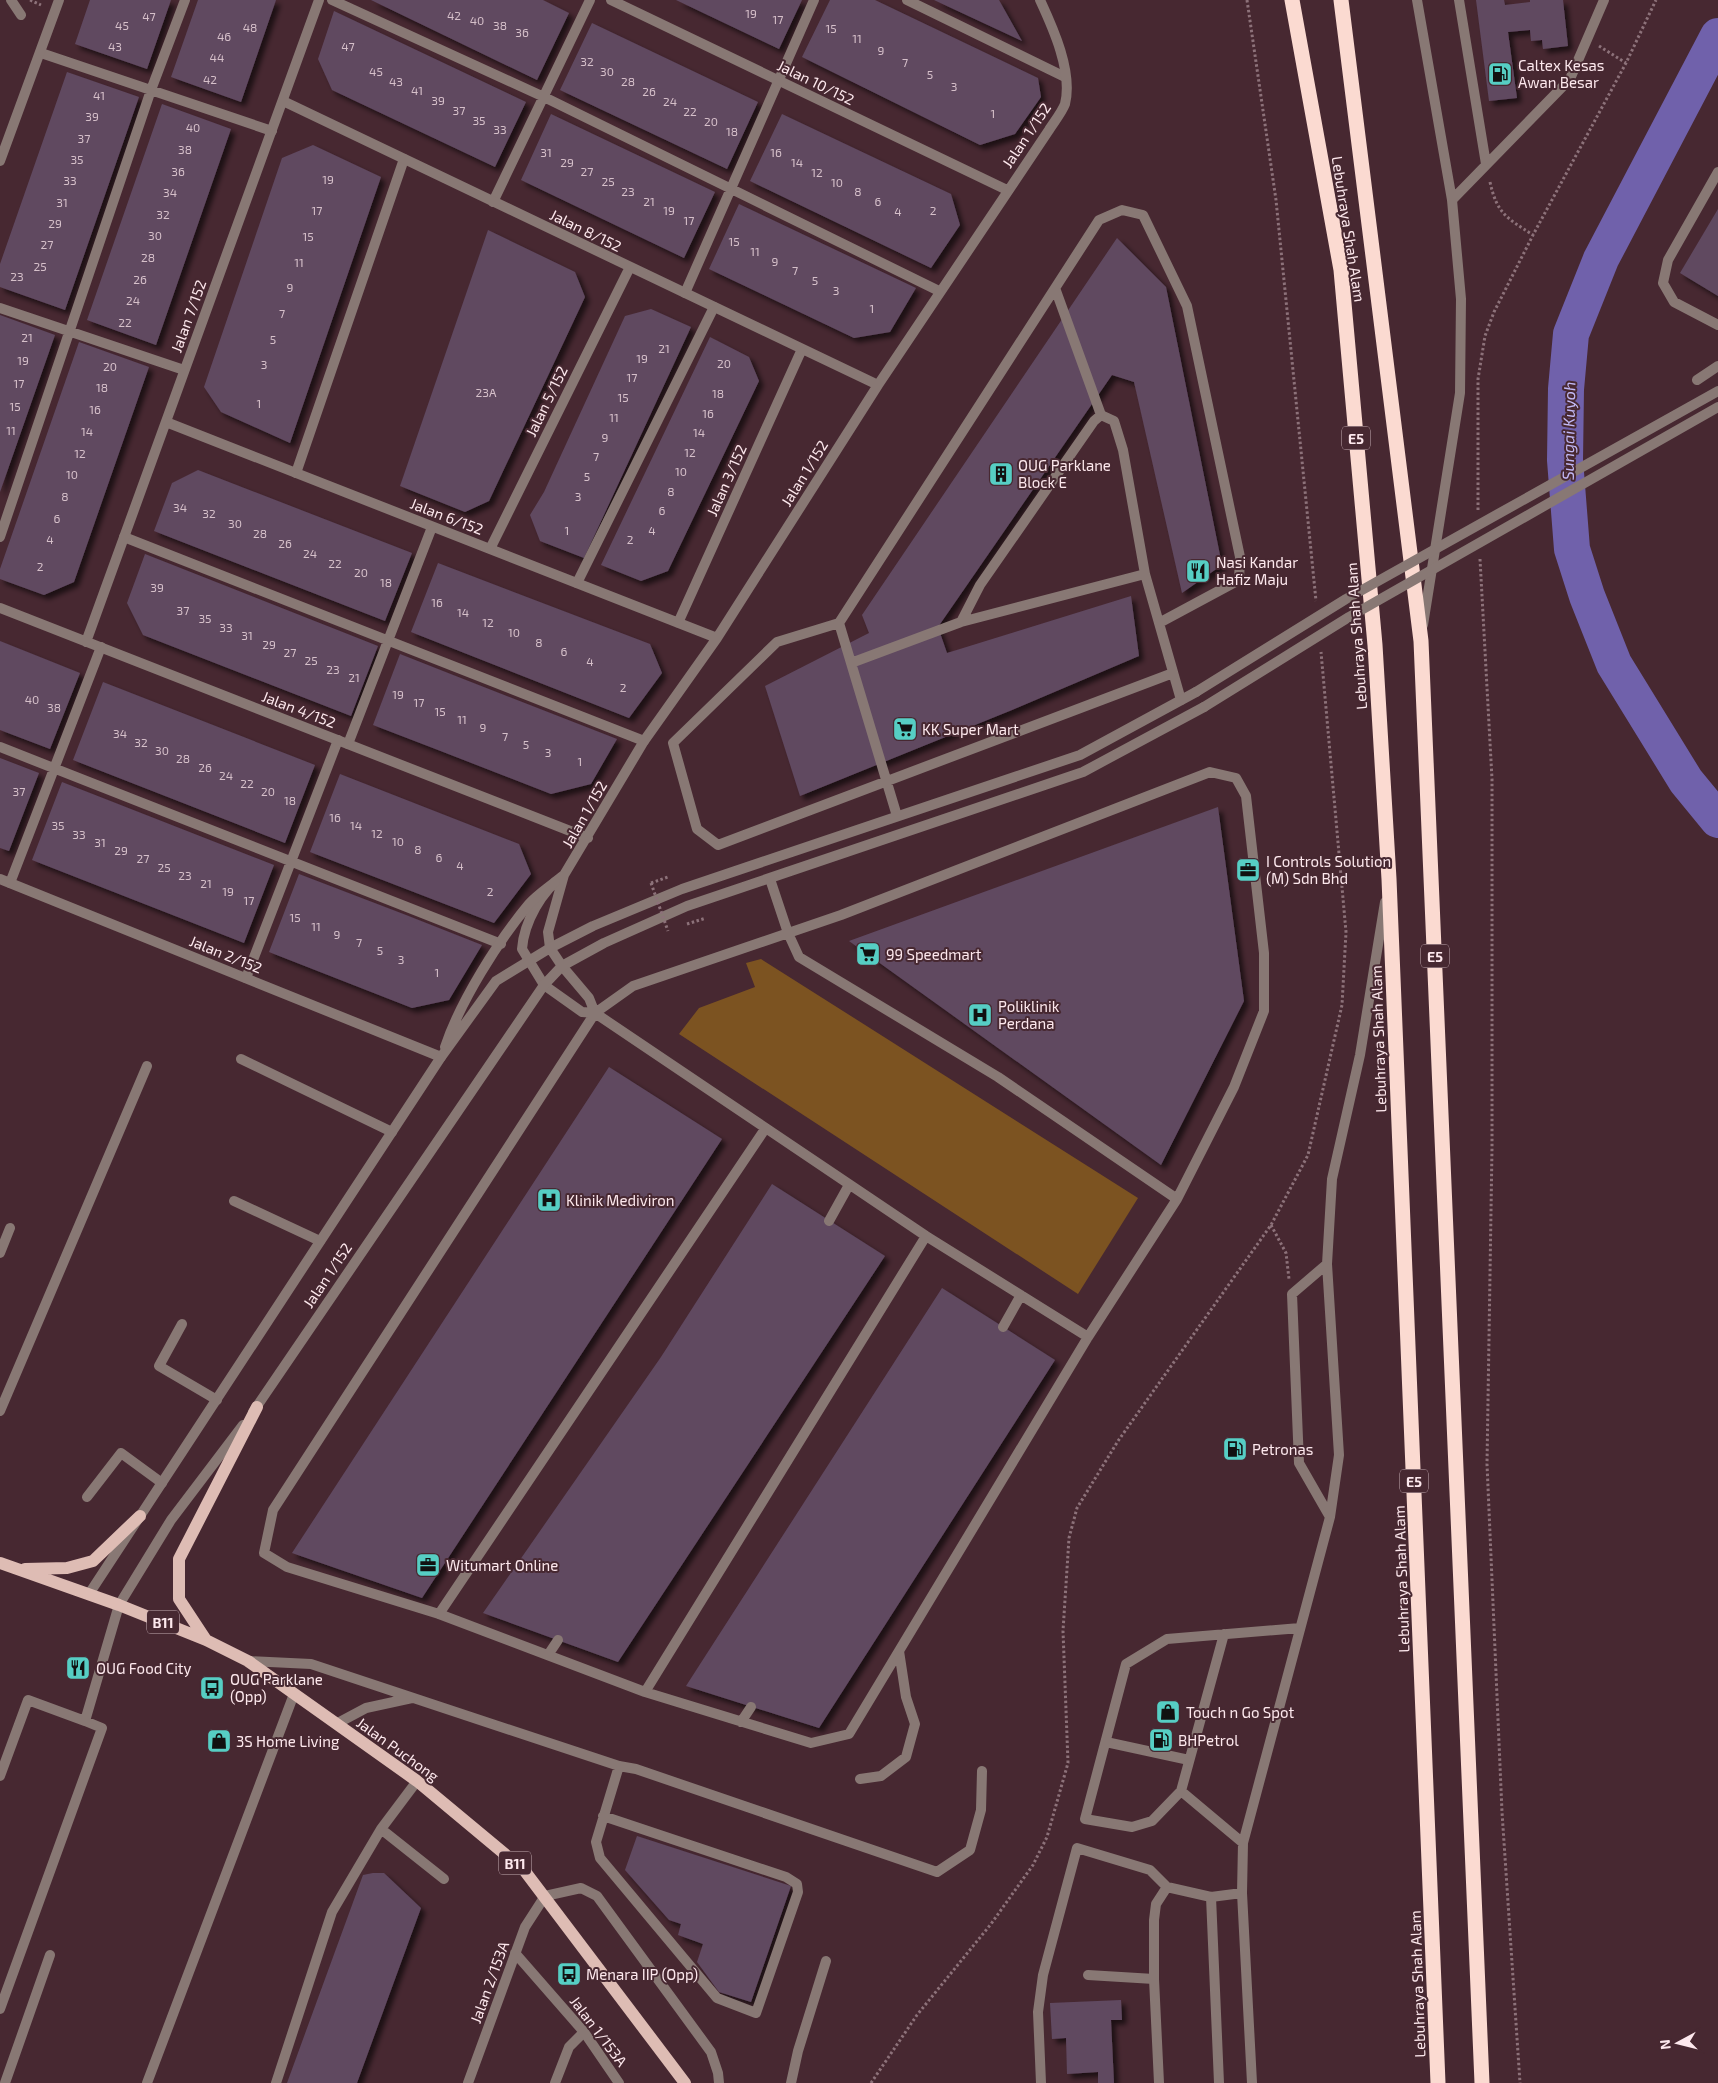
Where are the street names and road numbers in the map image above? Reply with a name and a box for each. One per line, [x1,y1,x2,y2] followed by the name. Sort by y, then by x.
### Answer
[775,56,857,108] street label: Jalan 10/152
[998,99,1054,171] street label: Jalan 1/152
[1329,155,1369,303] street label: Lebuhraya Shah Alam
[547,205,625,255] street label: Jalan 8/152
[167,277,209,355] street label: Jalan 7/152
[521,363,571,439] street label: Jalan 5/152
[1342,426,1370,449] road number: E5
[777,437,831,509] street label: Jalan 1/152
[702,441,750,519] street label: Jalan 3/152
[408,494,486,538] street label: Jalan 6/152
[1342,562,1370,710] street label: Lebuhraya Shah Alam
[260,687,338,731] street label: Jalan 4/152
[558,777,610,851] street label: Jalan 1/152
[187,931,265,977] street label: Jalan 2/152
[1421,944,1449,968] road number: E5
[1366,965,1390,1113] street label: Lebuhraya Shah Alam
[299,1239,355,1311] street label: Jalan 1/152
[1400,1470,1428,1492] road number: E5
[1389,1505,1413,1653] street label: Lebuhraya Shah Alam
[147,1610,179,1634] road number: B11
[353,1713,443,1785] street label: Jalan Puchong
[499,1852,531,1875] road number: B11
[1405,1910,1429,2058] street label: Lebuhraya Shah Alam
[466,1938,512,2025] street label: Jalan 2/153A
[567,1992,632,2070] street label: Jalan 1/153A

